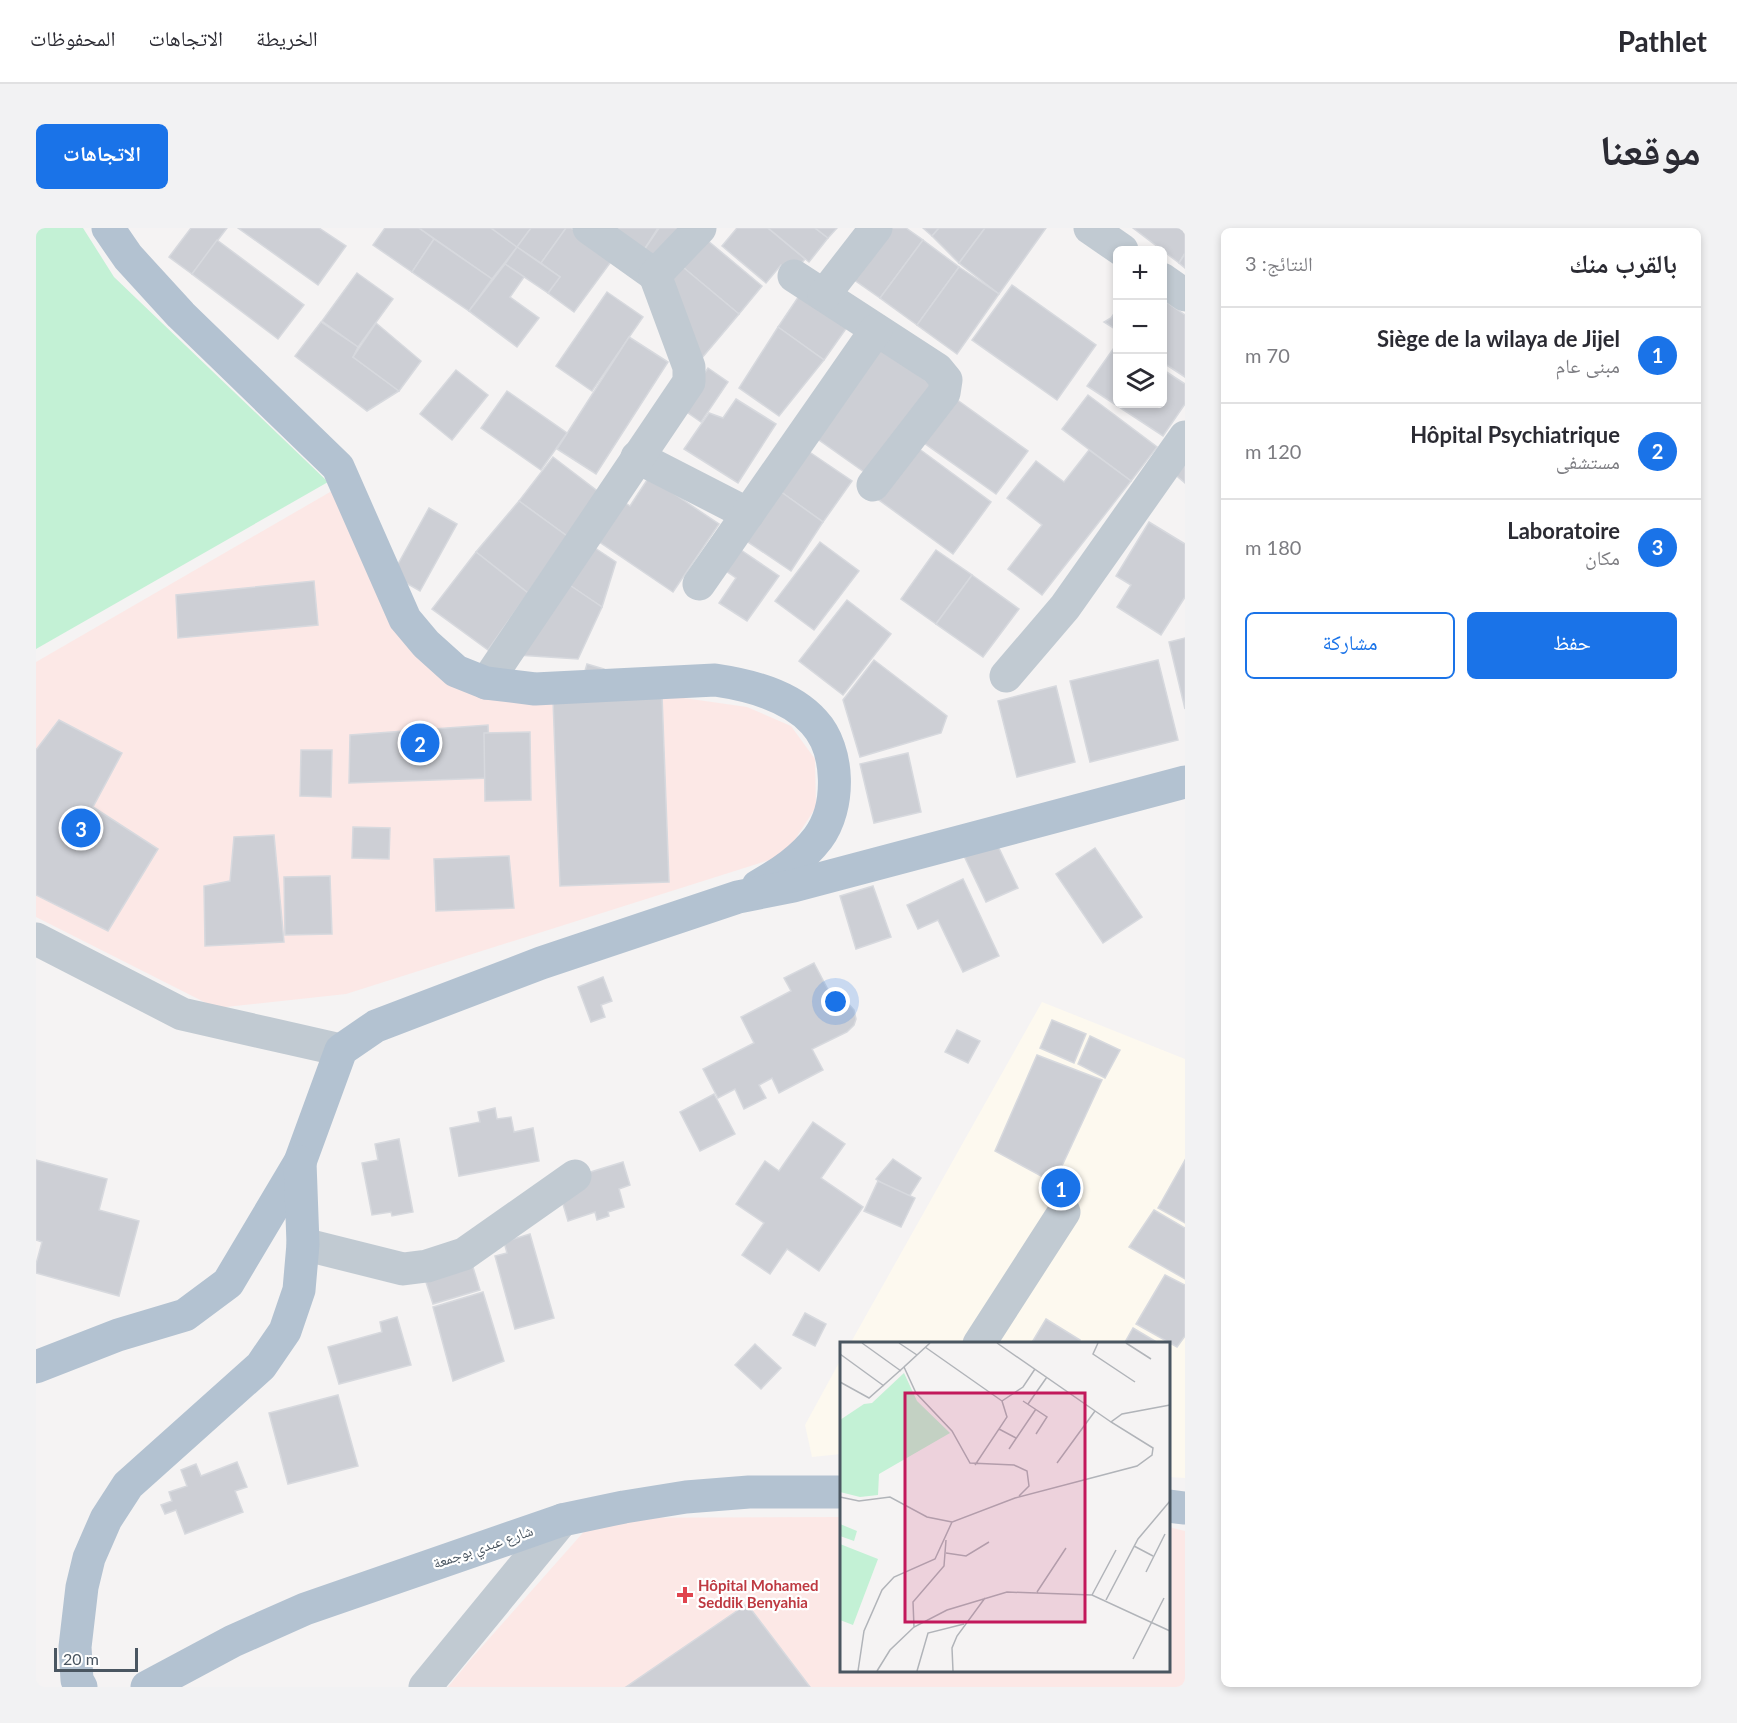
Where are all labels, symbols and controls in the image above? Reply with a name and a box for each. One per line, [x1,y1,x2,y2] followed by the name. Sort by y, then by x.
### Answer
[1618,24,1707,58] text: Pathlet
[30,25,115,50] text: المحفوظات
[148,25,223,50] text: الاتجاهات
[256,25,318,50] text: الخريطة
[36,124,168,189] button: الاتجاهات
[1600,124,1701,174] text: موقعنا
[1113,246,1167,408] map controls
[1113,246,1167,300] button: +
[1569,247,1677,279] text: بالقرب منك
[1245,251,1313,275] text: النتائج: 3
[1113,300,1167,354] button: −
[1377,325,1620,352] text: Siège de la wilaya de Jijel
[1245,343,1290,367] text: 70 m
[1652,343,1663,367] text: 1
[1555,353,1620,377] text: مبنى عام
[1113,354,1167,408] button: layers
[1410,421,1620,448] text: Hôpital Psychiatrique
[1245,439,1301,463] text: 120 m
[1652,439,1663,463] text: 2
[1556,449,1620,473] text: مستشفى
[1507,517,1620,544] text: Laboratoire
[1245,535,1301,559] text: 180 m
[1652,535,1663,559] text: 3
[1585,545,1620,569] text: مكان
[1245,612,1455,679] button: مشاركة
[1467,612,1677,679] button: حفظ
[400,720,440,766] pin: 2
[62,806,100,850] pin: 3
[821,987,850,1016] your location
[1042,1166,1080,1210] pin: 1
[840,1342,1170,1672] inset map
[430,1521,536,1575] street label: شارع عبدي بوجمعة
[698,1576,819,1611] place label: Hôpital Mohamed Seddik Benyahia
[676,1586,694,1604] marker: Hôpital Mohamed Seddik Benyahia
[54,1645,138,1672] scale bar
[63,1649,99,1668] text: 20 m

